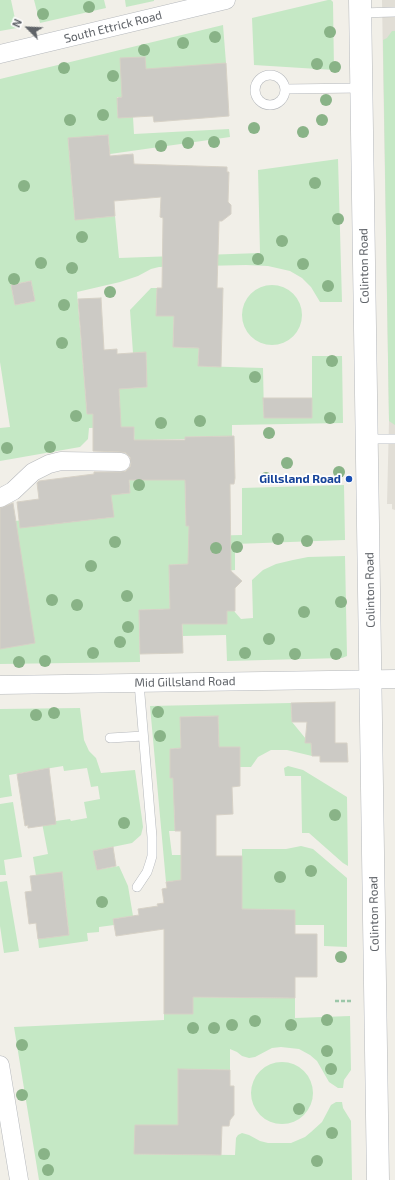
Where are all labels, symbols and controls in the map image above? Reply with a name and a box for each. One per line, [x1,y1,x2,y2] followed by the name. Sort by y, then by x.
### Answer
[8,8,48,48] north arrow
[62,8,164,46] street label: South Ettrick Road
[9,17,24,29] text: N
[356,228,372,304] street label: Colinton Road
[259,472,341,486] place label: Gillsland Road
[344,474,354,484] marker: Gillsland Road
[362,552,378,628] street label: Colinton Road
[134,674,236,690] street label: Mid Gillsland Road
[366,876,382,952] street label: Colinton Road

